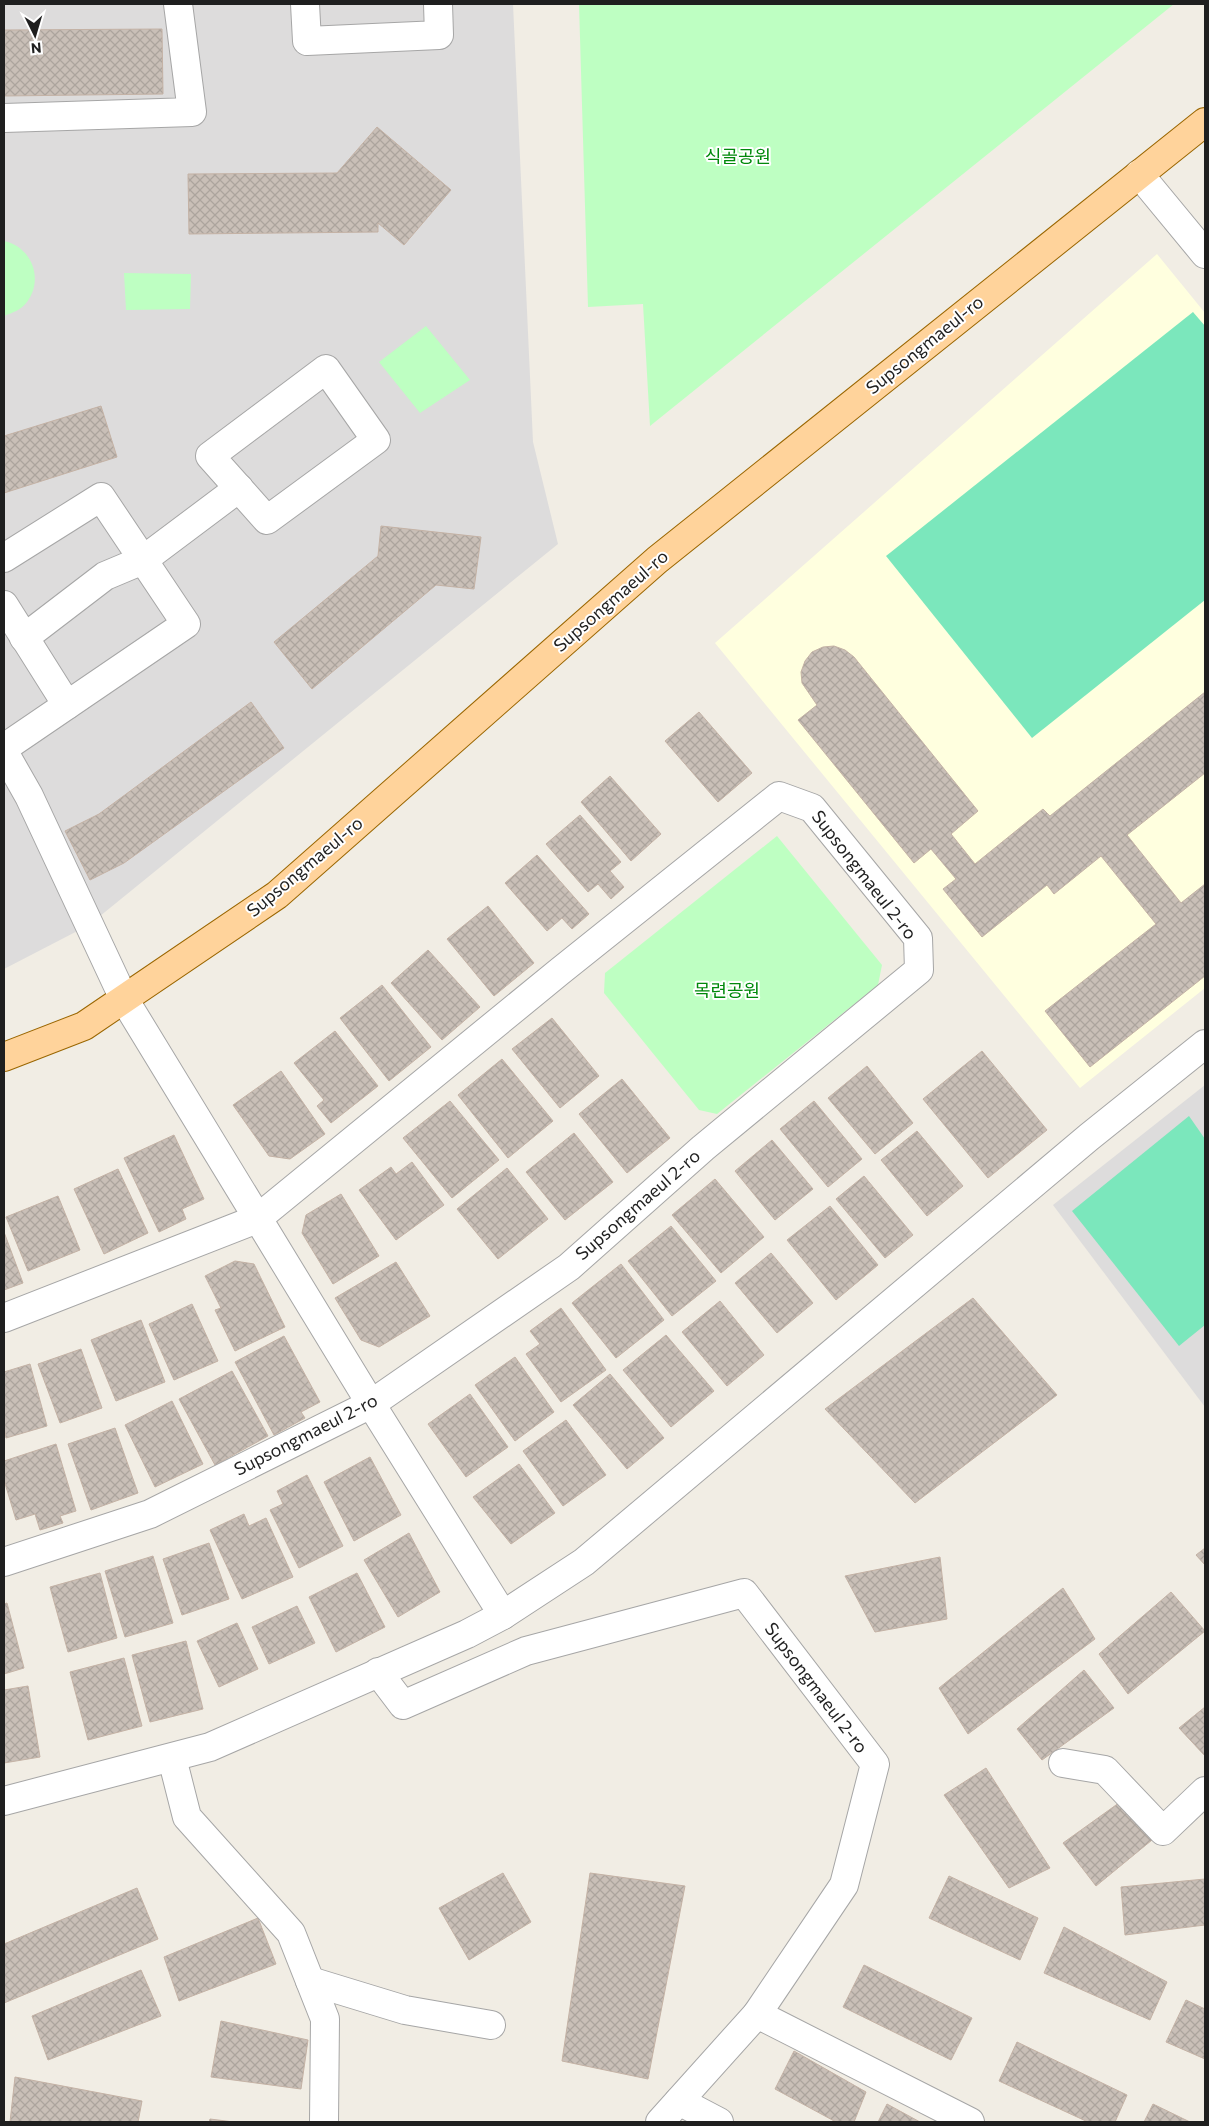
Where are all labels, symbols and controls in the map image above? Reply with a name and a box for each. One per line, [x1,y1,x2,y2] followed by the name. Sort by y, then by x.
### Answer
[10,10,60,60] north arrow
[30,40,42,57] text: N
[705,145,771,167] park label: 식골공원
[861,290,987,398] street label: Supsongmaeul-ro
[549,545,672,656] street label: Supsongmaeul-ro
[807,805,922,943] street label: Supsongmaeul 2-ro
[242,811,367,921] street label: Supsongmaeul-ro
[694,979,760,1001] park label: 목련공원
[570,1144,704,1264] street label: Supsongmaeul 2-ro
[230,1388,381,1480] street label: Supsongmaeul 2-ro
[760,1618,873,1757] street label: Supsongmaeul 2-ro

